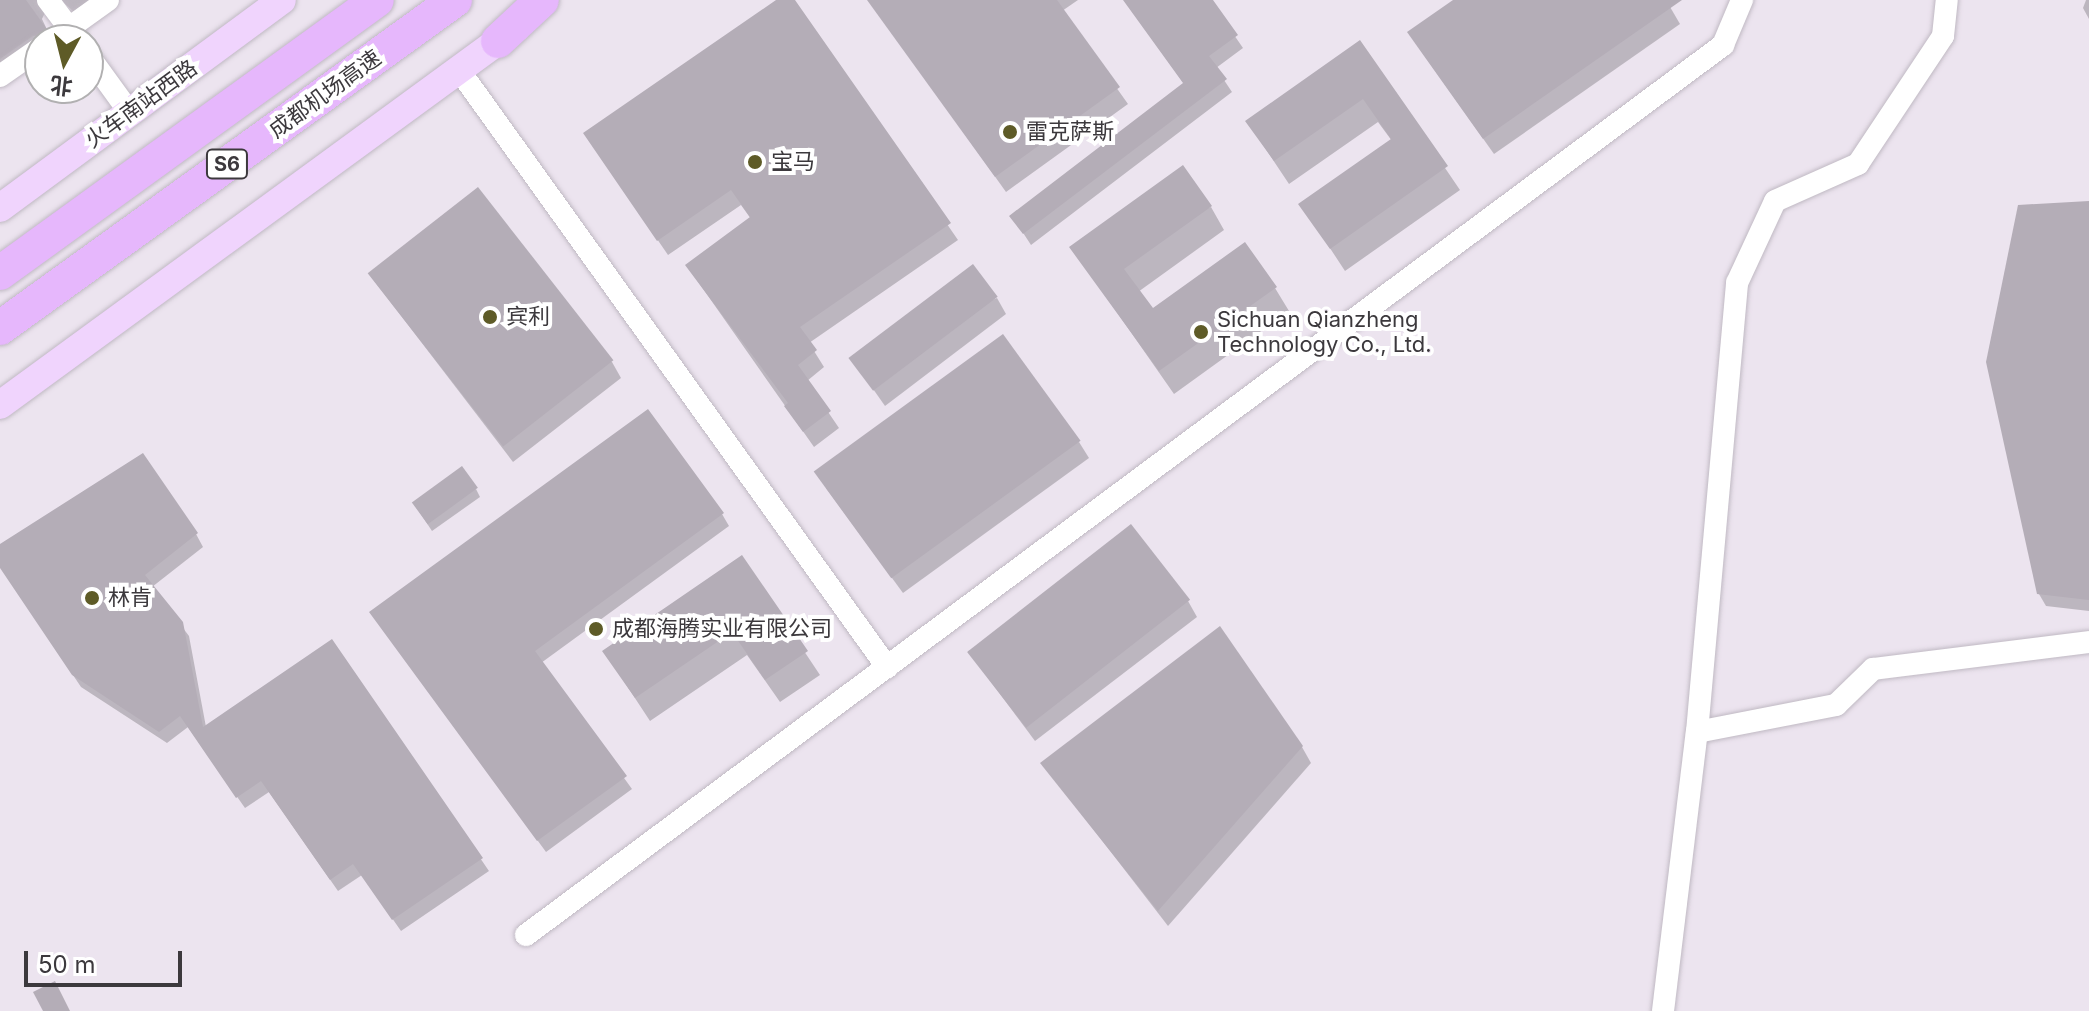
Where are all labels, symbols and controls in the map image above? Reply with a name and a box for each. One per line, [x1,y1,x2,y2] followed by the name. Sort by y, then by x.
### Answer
[24,24,104,104] north arrow
[264,45,386,143] street label: 成都机场高速
[80,55,202,153] street label: 火车南站西路
[49,72,74,100] text: 北
[1026,119,1114,145] place label: 雷克萨斯
[1001,123,1019,141] marker: 雷克萨斯
[205,148,249,180] road number: S6
[771,149,815,175] place label: 宝马
[746,153,764,171] marker: 宝马
[506,304,550,330] place label: 宾利
[1217,306,1432,358] place label: Sichuan Qianzheng Technology Co., Ltd.
[481,308,499,326] marker: 宾利
[1192,323,1210,341] marker: Sichuan Qianzheng Technology Co., Ltd.
[108,585,152,611] place label: 林肯
[83,589,101,607] marker: 林肯
[612,616,832,642] place label: 成都海腾实业有限公司
[587,620,605,638] marker: 成都海腾实业有限公司
[28,935,186,985] scale bar
[38,950,96,979] text: 50 m

